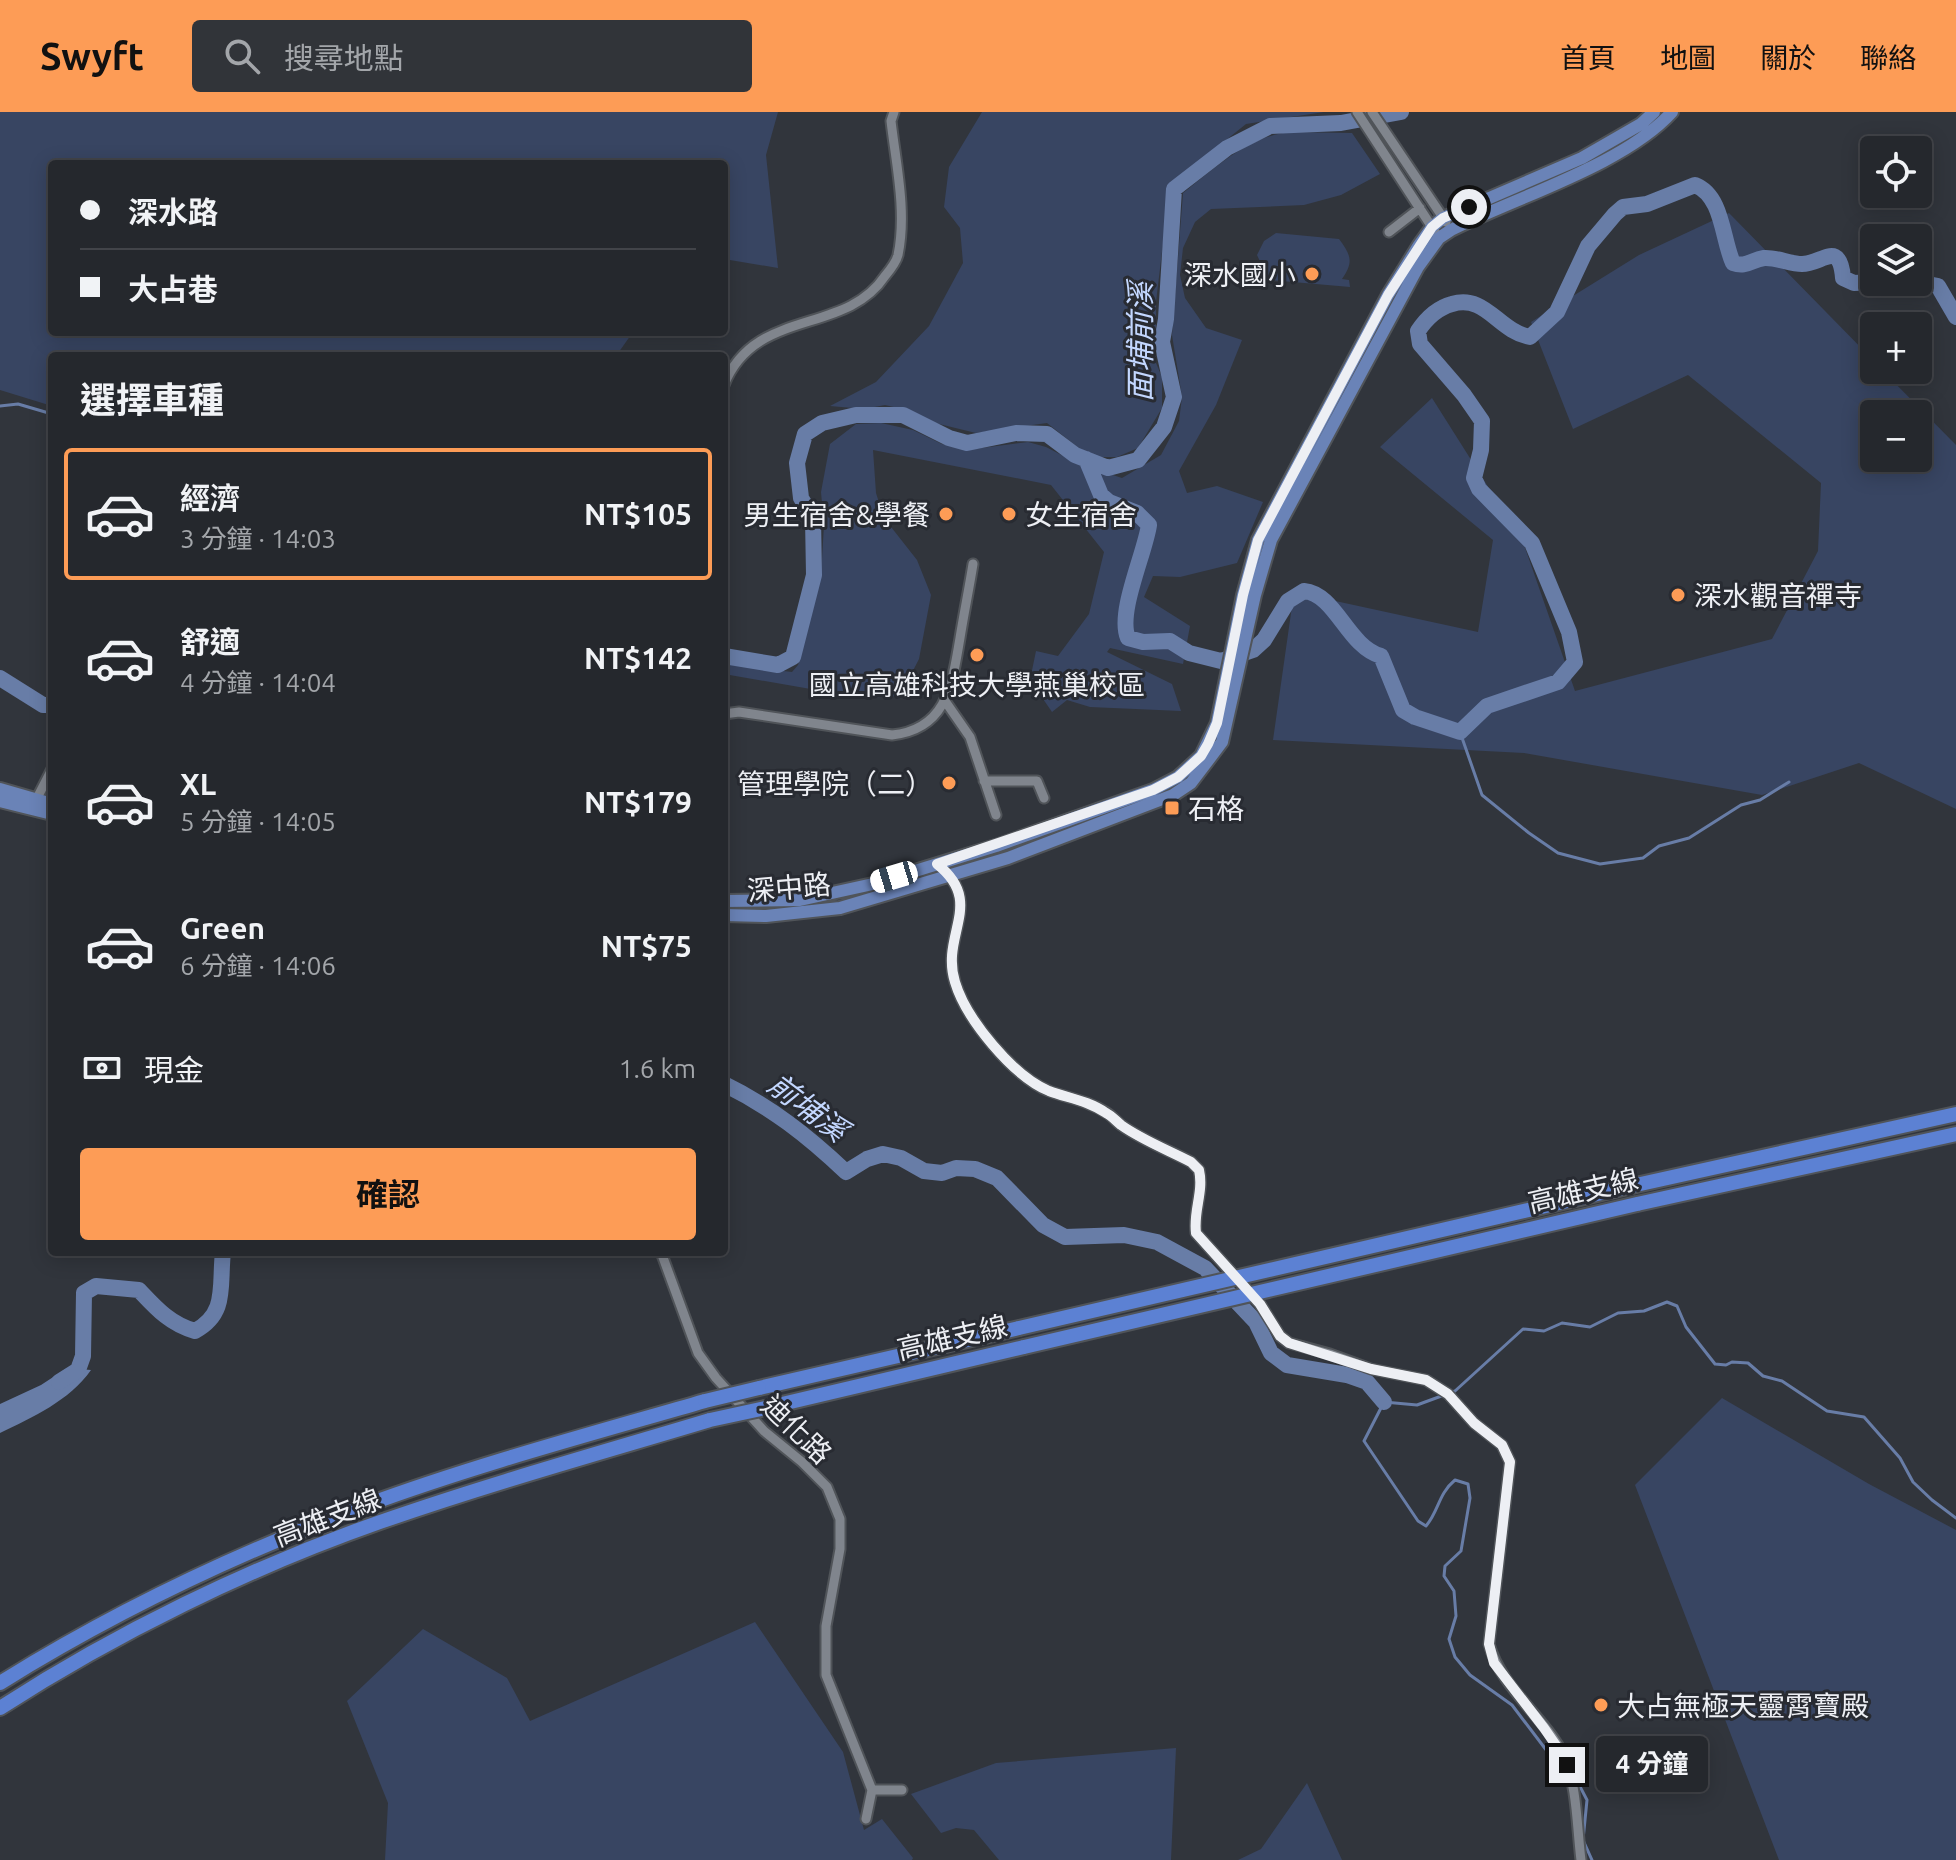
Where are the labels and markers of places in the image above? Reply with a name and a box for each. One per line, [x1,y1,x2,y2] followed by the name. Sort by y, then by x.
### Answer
[1184,259,1296,290] place label: 深水國小
[1303,265,1321,283] marker: 深水國小
[744,499,930,530] place label: 男生宿舍&學餐
[1025,499,1137,530] place label: 女生宿舍
[937,505,955,523] marker: 男生宿舍&學餐
[1000,505,1018,523] marker: 女生宿舍
[1694,580,1862,611] place label: 深水觀音禪寺
[1669,586,1687,604] marker: 深水觀音禪寺
[968,646,986,664] marker: 國立高雄科技大學燕巢校區
[809,669,1145,700] place label: 國立高雄科技大學燕巢校區
[737,768,933,799] place label: 管理學院（二）
[940,774,958,792] marker: 管理學院（二）
[1188,793,1244,824] place label: 石格
[1163,799,1181,817] marker: 石格
[1617,1690,1869,1721] place label: 大占無極天靈霄寶殿
[1592,1696,1610,1714] marker: 大占無極天靈霄寶殿

